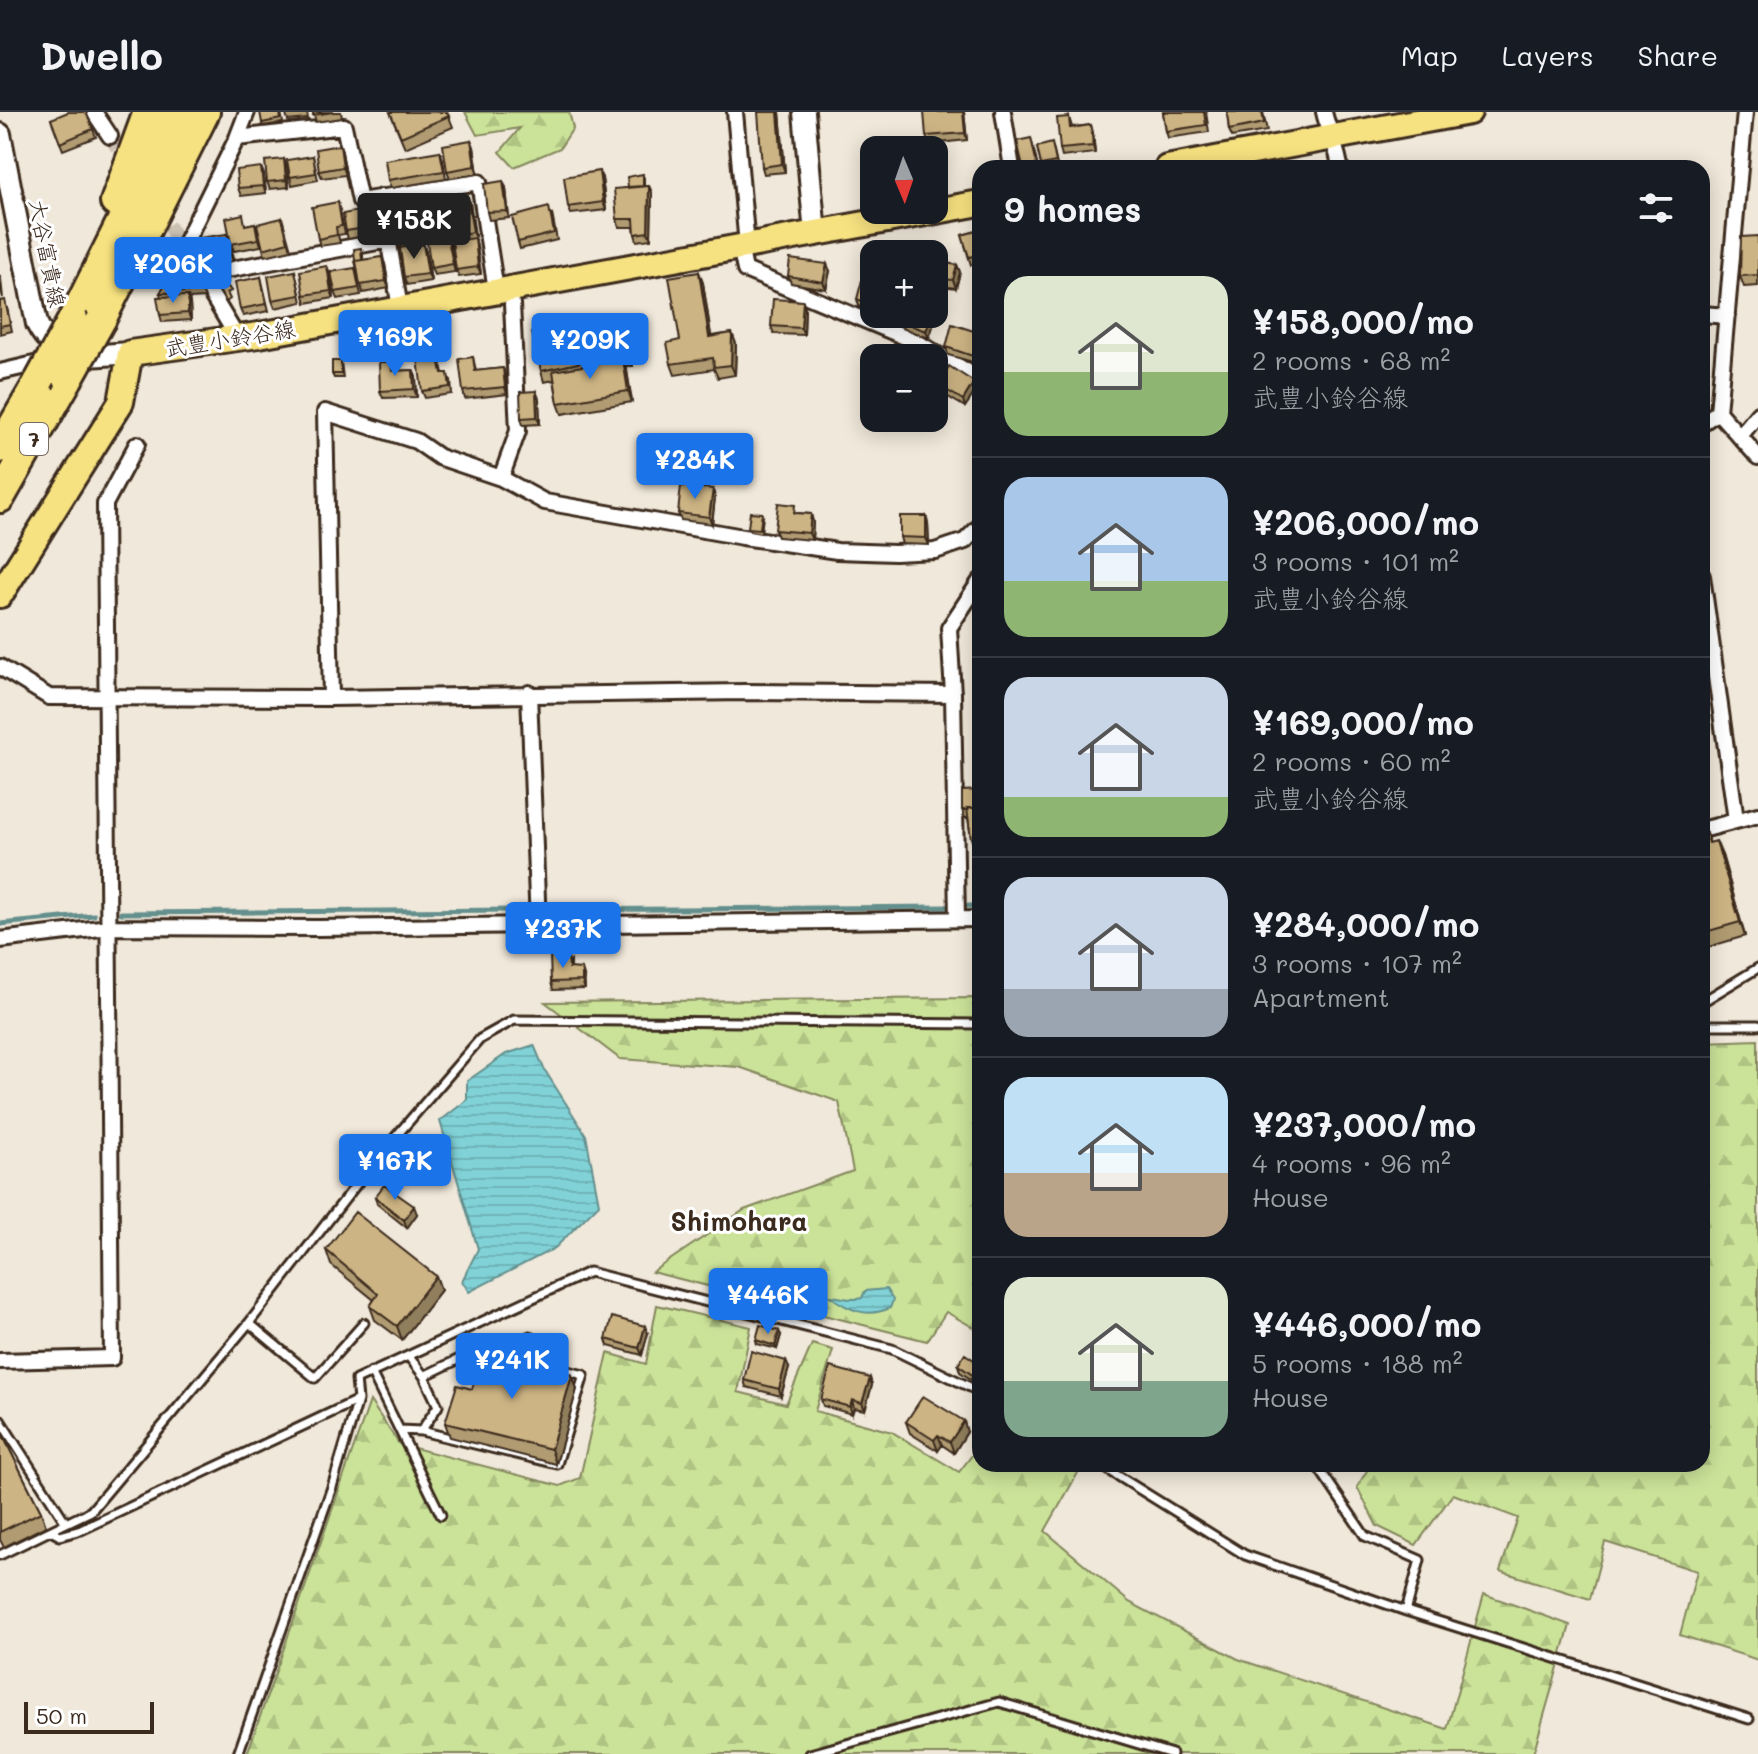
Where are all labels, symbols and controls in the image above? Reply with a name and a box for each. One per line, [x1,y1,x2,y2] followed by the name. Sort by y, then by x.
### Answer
[40,30,163,80] text: Dwello
[1401,37,1458,73] text: Map
[1502,37,1594,73] text: Layers
[1638,37,1718,73] text: Share
[860,136,948,224] north arrow
[860,136,948,432] map controls
[1004,186,1141,231] text: 9 homes
[1634,186,1678,230] icon: filters
[358,193,470,261] pin: ¥158K
[23,196,73,310] street label: 大谷富貴線
[376,202,452,236] text: ¥158K
[117,237,229,305] pin: ¥206K
[860,240,948,328] button: +
[132,246,214,280] text: ¥206K
[1252,298,1474,343] text: ¥158,000/mo
[1068,308,1164,404] icon: home
[339,310,451,378] pin: ¥169K
[163,313,297,363] street label: 武豊小鈴谷線
[534,313,646,381] pin: ¥209K
[356,319,434,353] text: ¥169K
[549,322,631,356] text: ¥209K
[1252,343,1450,377] text: 2 rooms · 68 m²
[860,344,948,432] button: −
[1252,380,1408,414] text: 武豊小鈴谷線
[20,423,48,455] road number: 7
[639,433,751,501] pin: ¥284K
[654,442,736,476] text: ¥284K
[1252,499,1479,544] text: ¥206,000/mo
[1068,509,1164,605] icon: home
[1252,544,1459,578] text: 3 rooms · 101 m²
[1252,581,1408,615] text: 武豊小鈴谷線
[1252,699,1474,744] text: ¥169,000/mo
[1068,709,1164,805] icon: home
[1252,744,1451,778] text: 2 rooms · 60 m²
[1252,781,1408,815] text: 武豊小鈴谷線
[1252,901,1479,946] text: ¥284,000/mo
[507,902,619,970] pin: ¥237K
[1068,909,1164,1005] icon: home
[524,911,602,945] text: ¥237K
[1252,946,1462,980] text: 3 rooms · 107 m²
[1252,980,1389,1014] text: Apartment
[1252,1101,1476,1146] text: ¥237,000/mo
[1068,1109,1164,1205] icon: home
[339,1134,451,1202] pin: ¥167K
[357,1143,433,1177] text: ¥167K
[1252,1146,1451,1180] text: 4 rooms · 96 m²
[1252,1180,1329,1214] text: House
[670,1204,808,1238] district label: Shimohara
[712,1268,824,1336] pin: ¥446K
[727,1277,809,1311] text: ¥446K
[1252,1301,1481,1346] text: ¥446,000/mo
[1068,1309,1164,1405] icon: home
[456,1333,568,1401] pin: ¥241K
[474,1342,550,1376] text: ¥241K
[1252,1346,1463,1380] text: 5 rooms · 188 m²
[1252,1380,1329,1414] text: House
[24,1698,154,1734] scale bar
[36,1701,87,1730] text: 50 m

